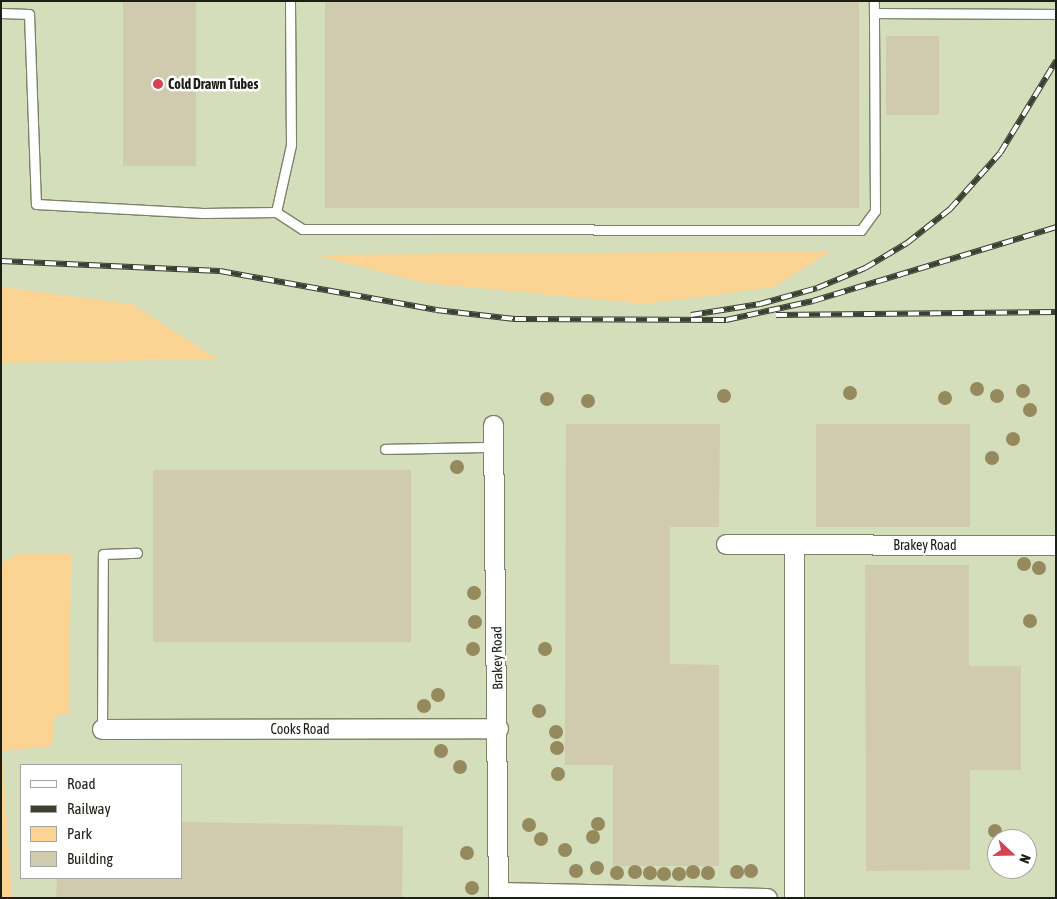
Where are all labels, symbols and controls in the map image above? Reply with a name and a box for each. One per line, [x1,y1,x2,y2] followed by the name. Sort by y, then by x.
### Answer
[168,76,258,92] place label: Cold Drawn Tubes
[152,78,164,90] marker: Cold Drawn Tubes
[893,537,957,553] street label: Brakey Road
[488,626,506,690] street label: Brakey Road
[270,721,330,737] street label: Cooks Road
[20,764,182,879] legend
[67,775,96,792] text: Road
[67,800,111,817] text: Railway
[67,825,92,842] text: Park
[987,829,1037,879] north arrow
[67,850,113,867] text: Building
[1016,852,1034,866] text: N

